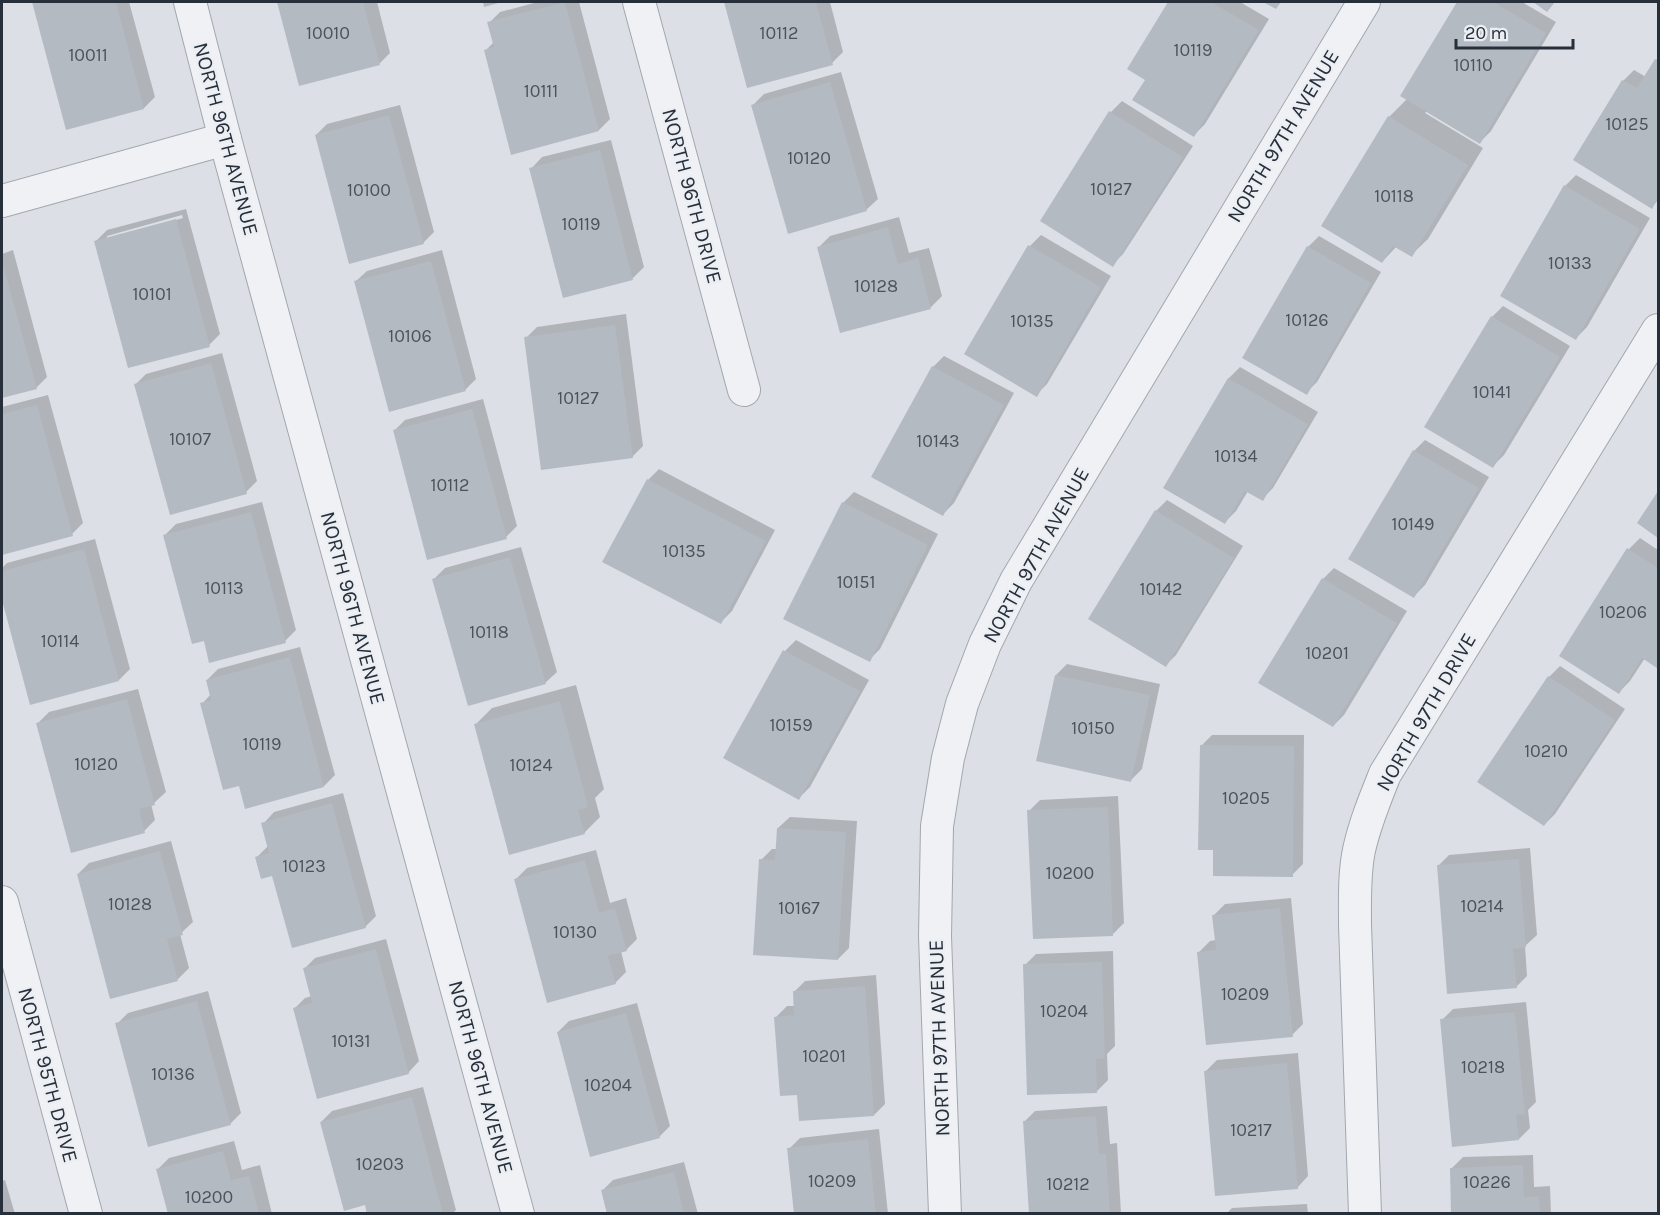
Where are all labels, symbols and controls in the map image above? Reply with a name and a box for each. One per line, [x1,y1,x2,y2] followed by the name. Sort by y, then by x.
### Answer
[1456,12,1573,50] scale bar
[306,22,350,44] house number: 10010
[760,22,798,44] house number: 10112
[1465,22,1507,44] text: 20 m
[1174,39,1212,61] house number: 10119
[189,40,263,238] street label: NORTH 96TH AVENUE
[68,44,108,66] house number: 10011
[1222,45,1344,227] street label: NORTH 97TH AVENUE
[1453,54,1493,76] house number: 10110
[524,80,558,102] house number: 10111
[657,106,727,286] street label: NORTH 96TH DRIVE
[1605,113,1649,135] house number: 10125
[787,147,831,169] house number: 10120
[1090,178,1132,200] house number: 10127
[347,179,391,201] house number: 10100
[1374,185,1414,207] house number: 10118
[562,213,600,235] house number: 10119
[1548,252,1592,274] house number: 10133
[854,275,898,297] house number: 10128
[132,283,172,305] house number: 10101
[1285,309,1329,331] house number: 10126
[1010,310,1054,332] house number: 10135
[388,325,432,347] house number: 10106
[1473,381,1511,403] house number: 10141
[557,387,599,409] house number: 10127
[169,428,211,450] house number: 10107
[916,430,960,452] house number: 10143
[1214,445,1258,467] house number: 10134
[978,463,1094,647] street label: NORTH 97TH AVENUE
[431,474,469,496] house number: 10112
[316,509,390,707] street label: NORTH 96TH AVENUE
[1391,513,1435,535] house number: 10149
[662,540,706,562] house number: 10135
[837,571,875,593] house number: 10151
[204,577,244,599] house number: 10113
[1139,578,1183,600] house number: 10142
[1599,601,1647,623] house number: 10206
[469,621,509,643] house number: 10118
[1371,629,1481,795] street label: NORTH 97TH DRIVE
[41,630,79,652] house number: 10114
[1305,642,1349,664] house number: 10201
[769,714,813,736] house number: 10159
[1071,717,1115,739] house number: 10150
[243,733,281,755] house number: 10119
[1524,740,1568,762] house number: 10210
[74,753,118,775] house number: 10120
[509,754,553,776] house number: 10124
[1222,787,1270,809] house number: 10205
[282,855,326,877] house number: 10123
[1046,862,1094,884] house number: 10200
[108,893,152,915] house number: 10128
[1460,895,1504,917] house number: 10214
[778,897,820,919] house number: 10167
[553,921,597,943] house number: 10130
[924,939,954,1137] street label: NORTH 97TH AVENUE
[444,978,518,1176] street label: NORTH 96TH AVENUE
[1221,983,1269,1005] house number: 10209
[13,985,83,1165] street label: NORTH 95TH DRIVE
[1040,1000,1088,1022] house number: 10204
[331,1030,371,1052] house number: 10131
[802,1045,846,1067] house number: 10201
[1461,1056,1505,1078] house number: 10218
[151,1063,195,1085] house number: 10136
[584,1074,632,1096] house number: 10204
[1230,1119,1272,1141] house number: 10217
[356,1153,404,1175] house number: 10203
[808,1170,856,1192] house number: 10209
[1463,1171,1511,1193] house number: 10226
[1046,1173,1090,1195] house number: 10212
[185,1186,233,1208] house number: 10200

